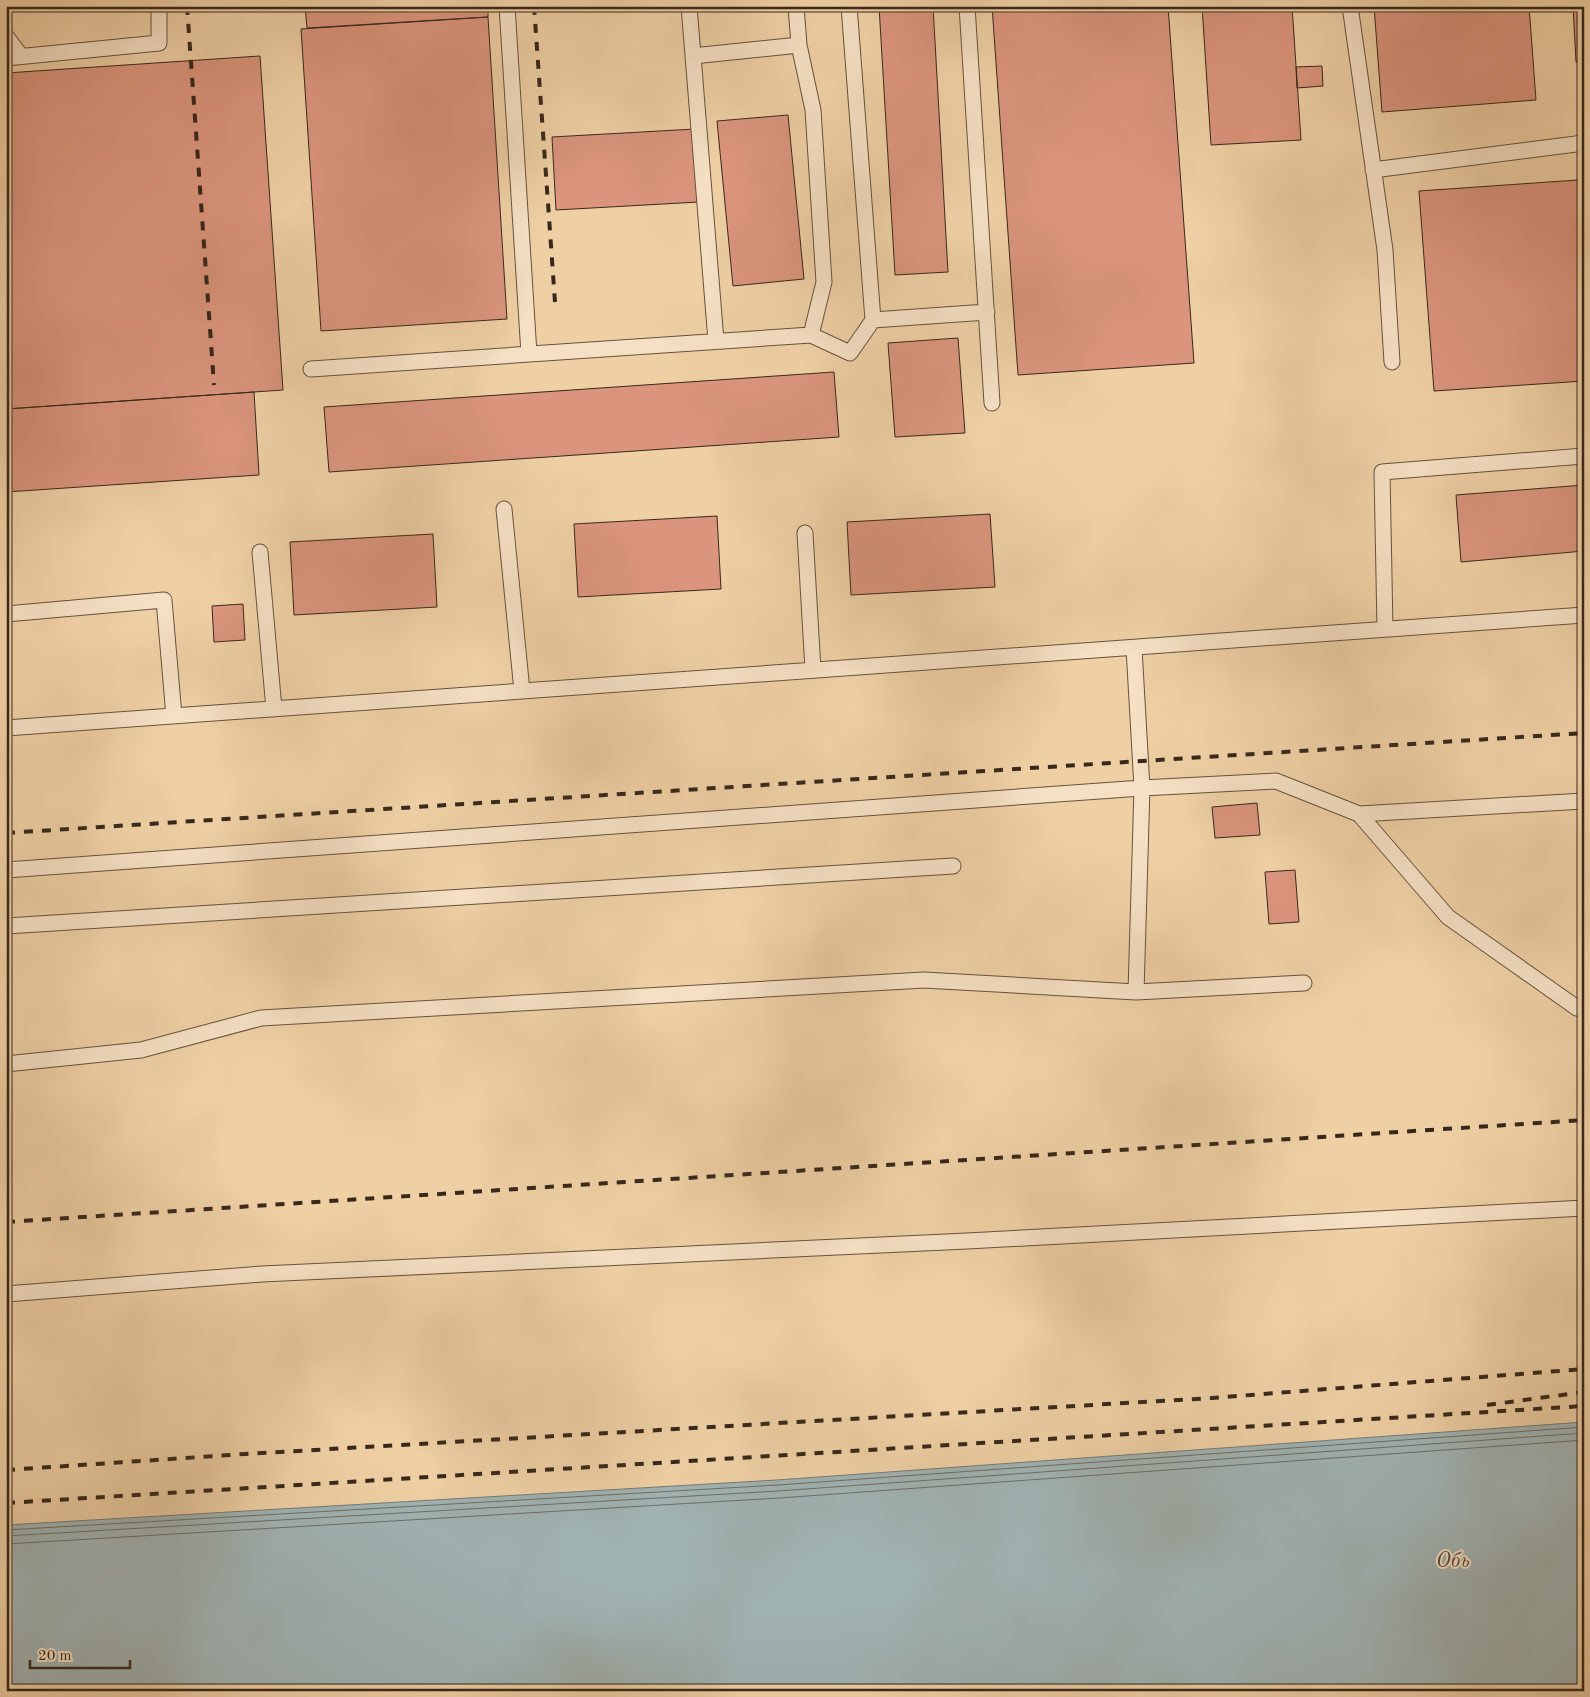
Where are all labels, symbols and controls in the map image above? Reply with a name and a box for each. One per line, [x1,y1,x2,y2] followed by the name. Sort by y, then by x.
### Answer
[1436,1551,1470,1572] water label: Обь
[30,1637,130,1669] scale bar
[38,1649,72,1664] text: 20 m

